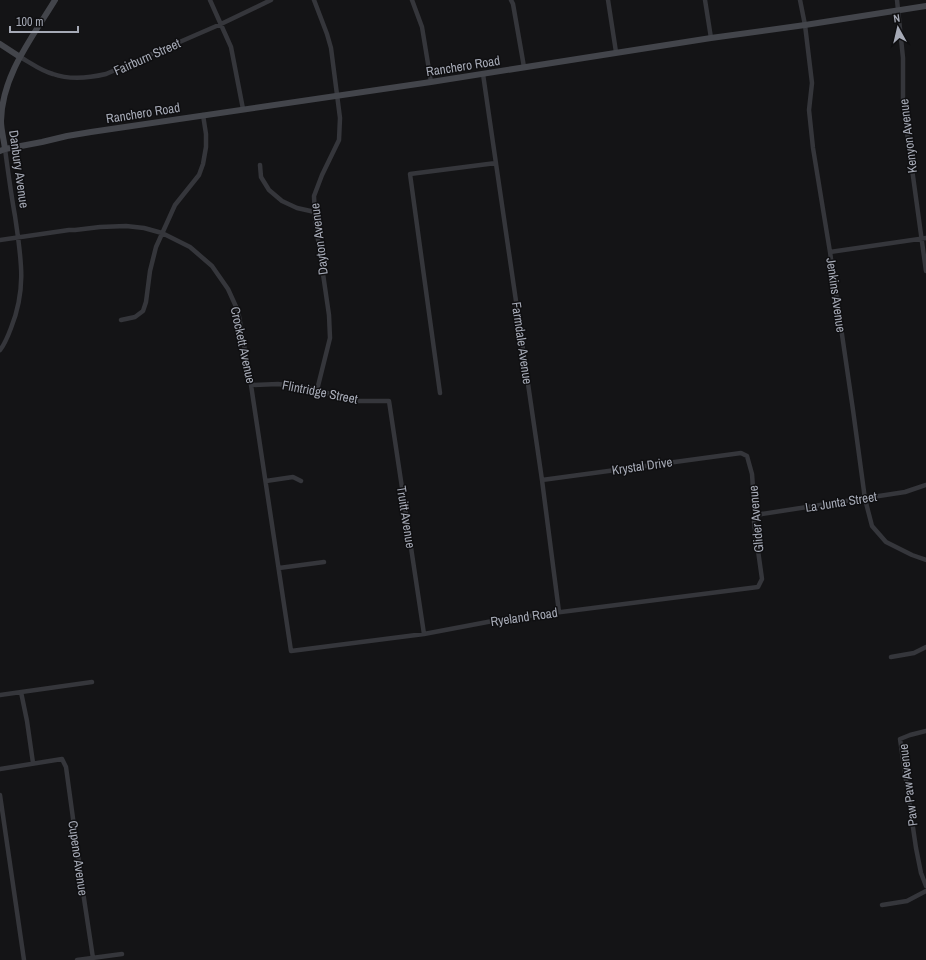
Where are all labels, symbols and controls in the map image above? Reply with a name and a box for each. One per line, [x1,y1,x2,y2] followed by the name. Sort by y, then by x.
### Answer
[10,8,78,34] scale bar
[878,8,918,48] north arrow
[892,11,901,25] text: N
[16,14,43,30] text: 100 m
[111,35,183,79] street label: Fairburn Street
[425,52,501,80] street label: Ranchero Road
[895,98,921,174] street label: Kenyon Avenue
[105,99,181,127] street label: Ranchero Road
[5,129,33,209] street label: Danbury Avenue
[306,202,332,276] street label: Dayton Avenue
[822,257,850,333] street label: Jenkins Avenue
[508,301,536,385] street label: Farmdale Avenue
[227,305,259,385] street label: Crockett Avenue
[281,376,359,408] street label: Flintridge Street
[611,453,673,479] street label: Krystal Drive
[393,485,419,549] street label: Truitt Avenue
[745,485,767,553] street label: Glider Avenue
[804,488,878,516] street label: La Junta Street
[489,604,559,630] street label: Ryeland Road
[895,743,921,827] street label: Paw Paw Avenue
[64,819,92,897] street label: Cupeno Avenue

